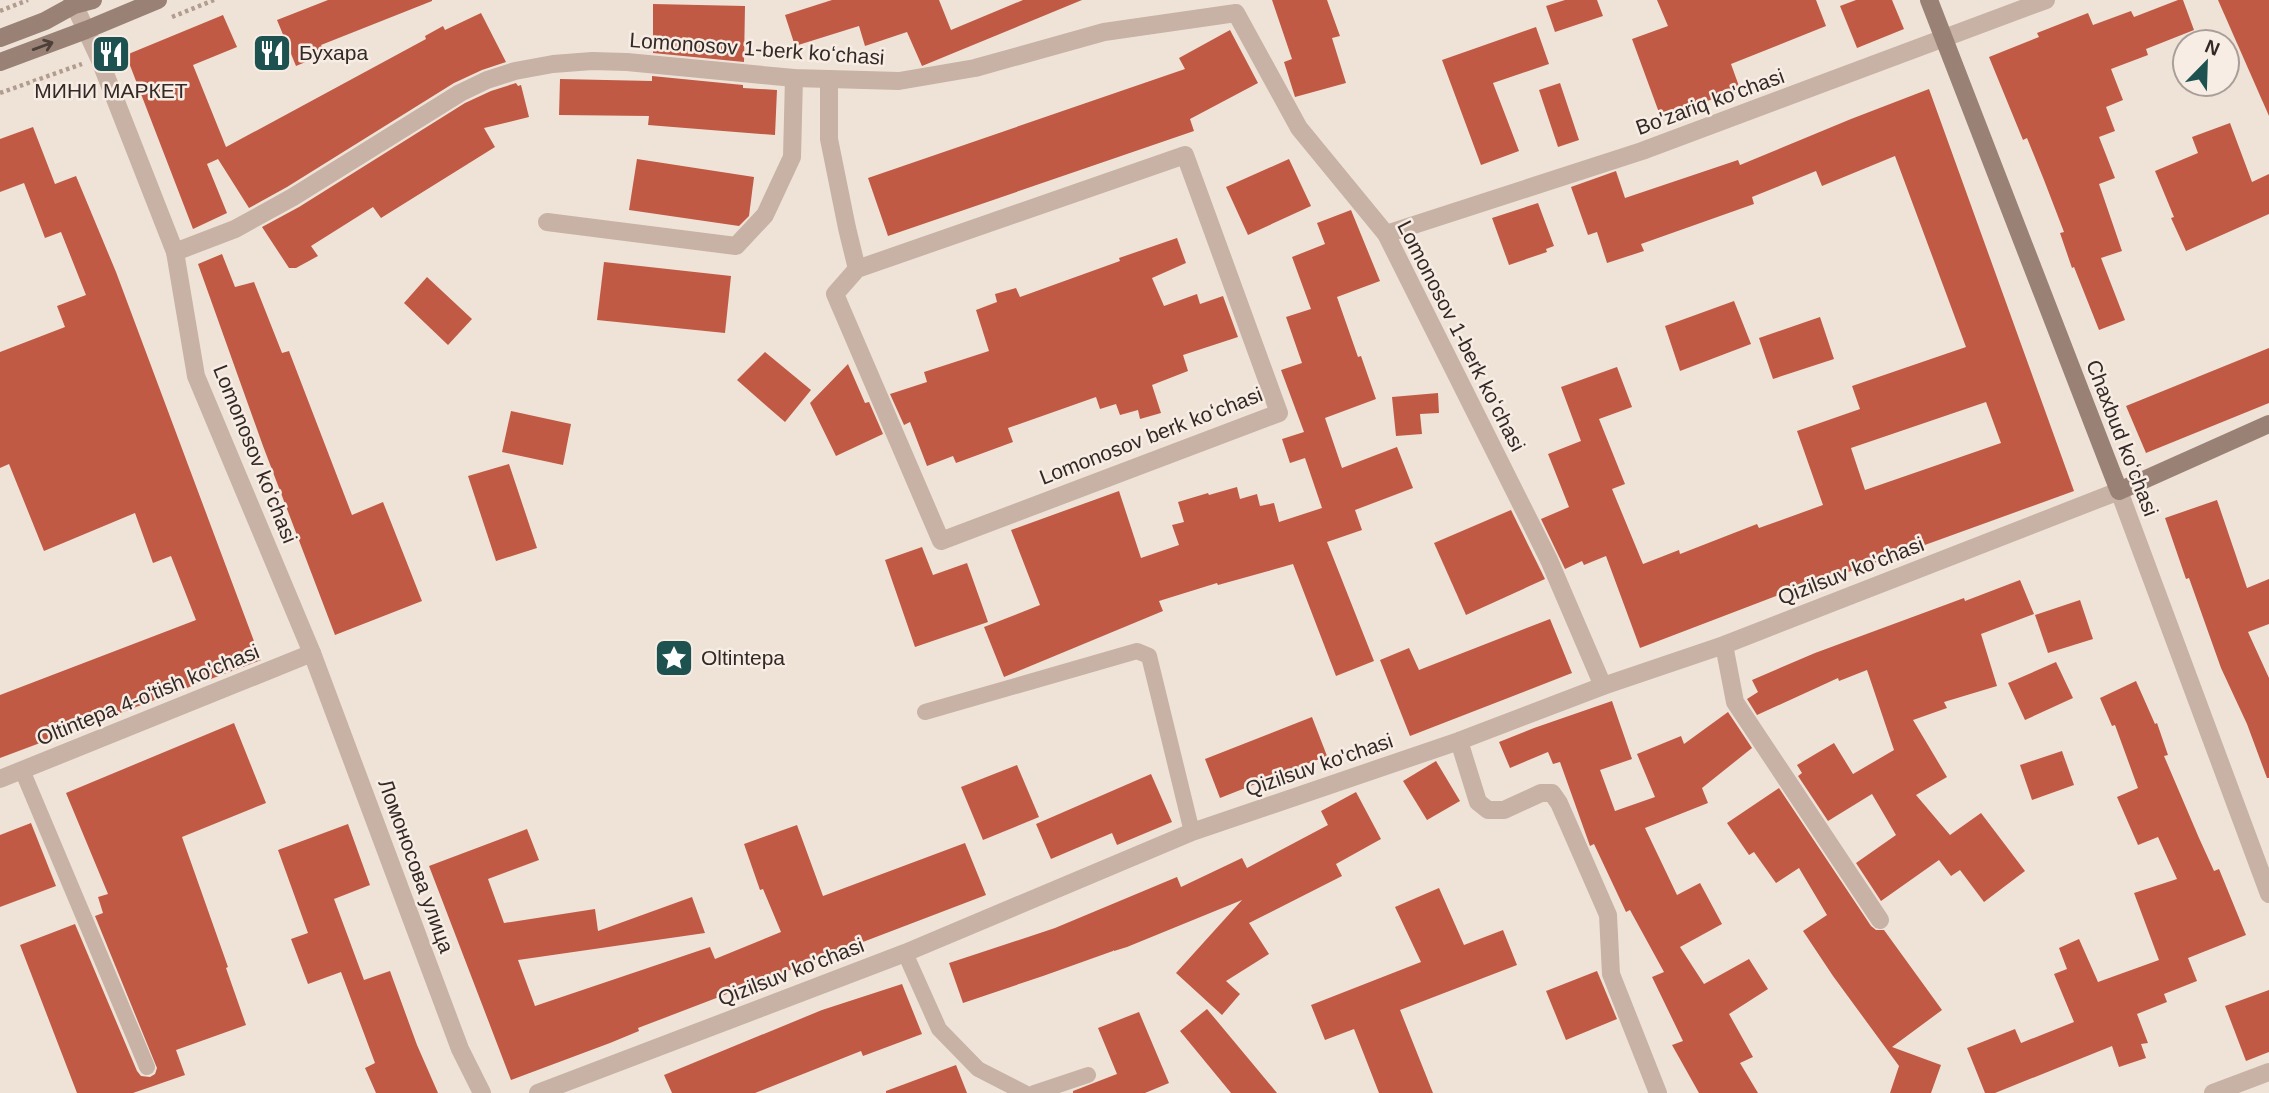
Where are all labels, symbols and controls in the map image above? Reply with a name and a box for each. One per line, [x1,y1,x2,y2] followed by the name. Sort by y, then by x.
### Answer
[629,28,885,69] street label: Lomonosov 1-berk koʻchasi
[2171,28,2241,98] north arrow
[251,32,293,74] restaurant icon: Бухара
[90,33,132,75] restaurant icon: МИНИ МАРКЕТ
[2202,35,2223,60] text: N
[31,39,53,51] one-way arrow
[299,41,368,64] place label: Бухара
[1632,64,1787,139] street label: Bo'zariq ko'chasi
[34,79,188,102] place label: МИНИ МАРКЕТ
[1393,217,1530,455] street label: Lomonosov 1-berk koʻchasi
[2082,356,2163,519] street label: Chaxbud koʻchasi
[209,361,302,546] street label: Lomonosov koʻchasi
[1036,382,1266,489] street label: Lomonosov berk koʻchasi
[1775,532,1927,609] street label: Qizilsuv ko'chasi
[653,637,695,679] place icon: Oltintepa
[33,639,262,750] street label: Oltintepa 4-o'tish ko'chasi
[701,646,785,669] place label: Oltintepa
[1242,728,1396,801] street label: Qizilsuv ko'chasi
[374,776,459,956] street label: Ломоносова улица
[715,933,867,1010] street label: Qizilsuv ko'chasi

